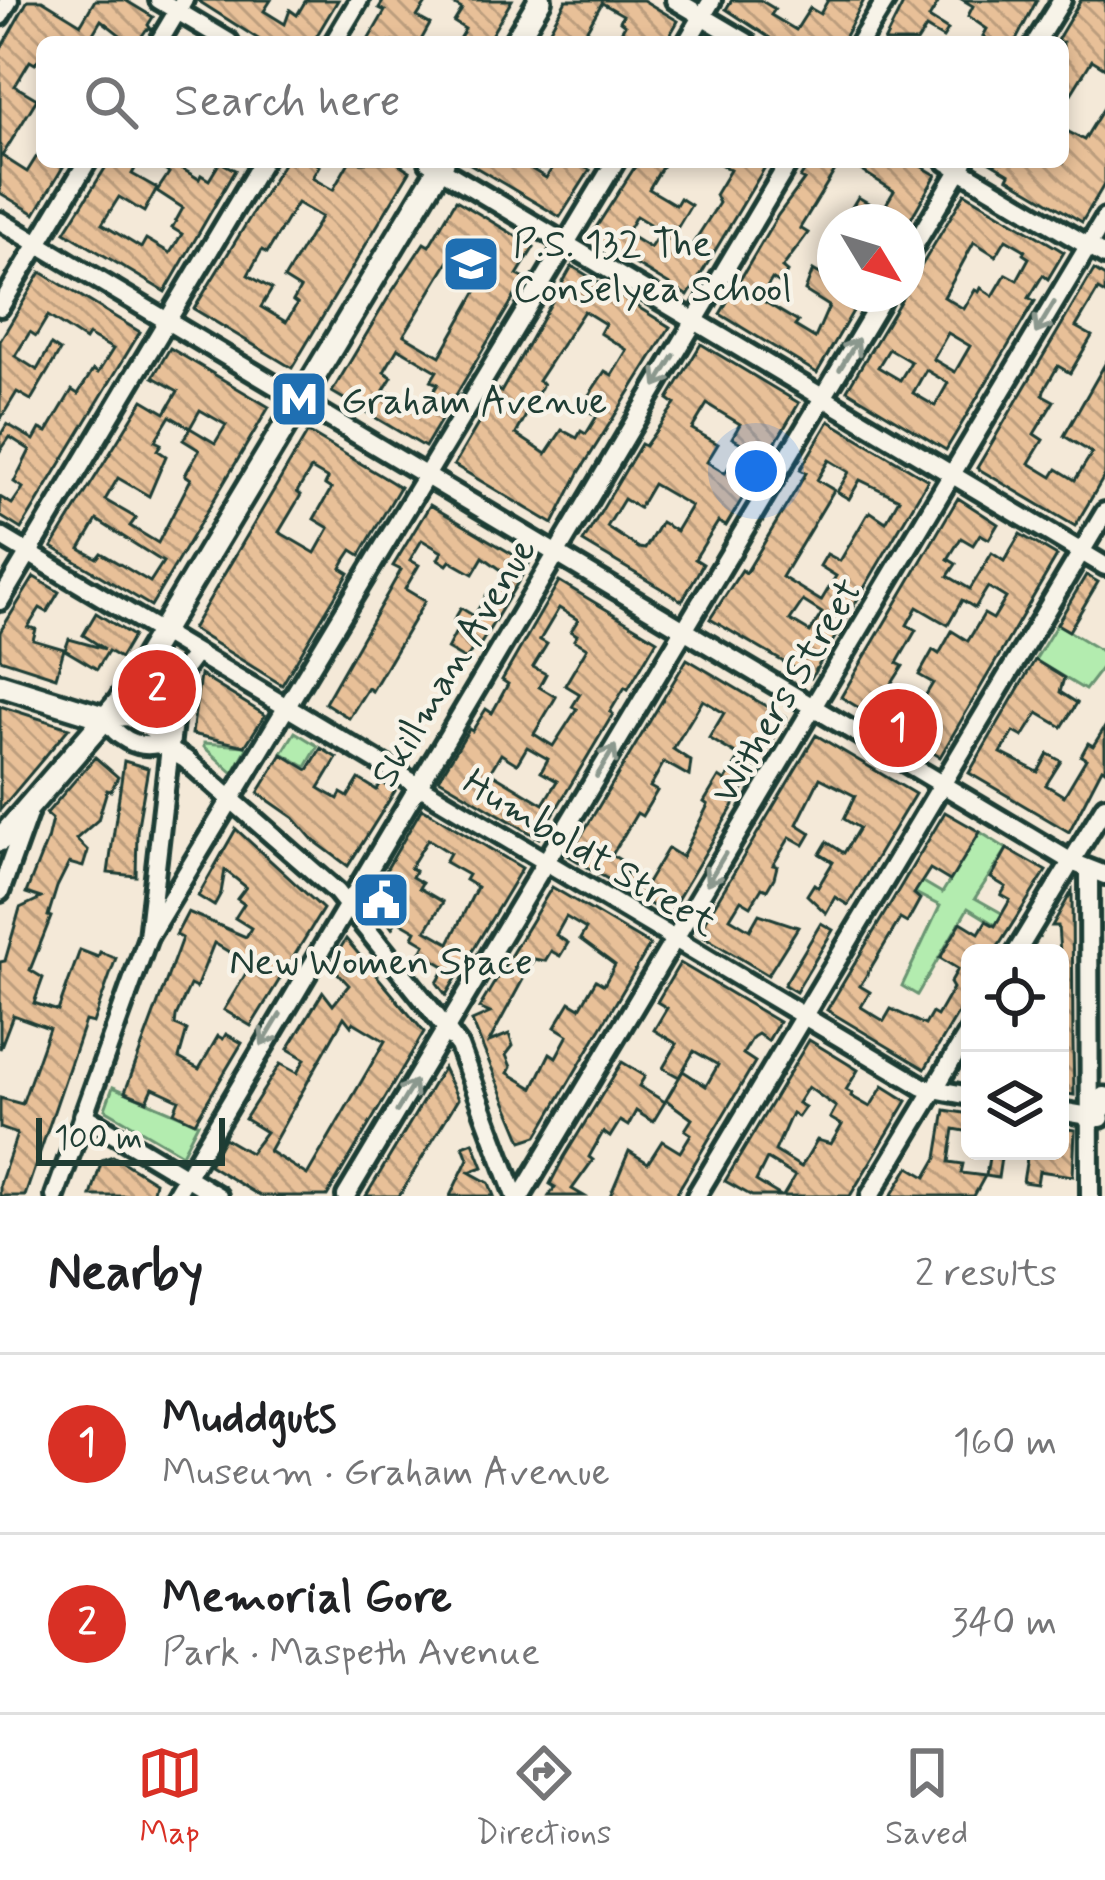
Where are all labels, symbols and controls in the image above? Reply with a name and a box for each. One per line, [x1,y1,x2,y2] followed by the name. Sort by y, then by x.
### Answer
[36,36,1069,168] search box
[78,69,144,135] icon: search
[174,73,401,132] text: Search here
[817,204,925,312] north arrow
[513,220,792,316] place label: P.S. 132 The Conselyea School
[440,233,502,295] school or university icon: P.S. 132 The Conselyea School
[1032,300,1056,335] one-way arrow
[837,338,861,372] one-way arrow
[653,353,677,387] one-way arrow
[268,368,330,430] metro station icon: Graham Avenue
[341,377,607,428] place label: Graham Avenue
[726,441,786,501] your location
[360,528,550,797] street label: Skillman Avenue
[701,570,875,814] street label: Withers Street
[118,644,196,734] pin: 2
[859,683,937,773] pin: 1
[594,745,618,779] one-way arrow
[453,758,726,950] street label: Humboldt Street
[704,851,728,885] one-way arrow
[350,869,412,931] public building icon: New Women Space
[229,938,533,989] place label: New Women Space
[961,944,1069,1160] map controls
[961,944,1069,1052] button: locate
[258,1012,282,1047] one-way arrow
[961,1052,1069,1160] button: layers
[394,1079,418,1114] one-way arrow
[36,1112,225,1165] scale bar
[54,1117,143,1161] text: 100 m
[48,1241,203,1307] text: Nearby
[915,1249,1057,1300] text: 2 results
[162,1389,336,1448] text: Muddguts
[78,1418,96,1469] text: 1
[953,1418,1057,1469] text: 160 m
[162,1448,610,1499] text: Museum · Graham Avenue
[162,1569,452,1628] text: Memorial Gore
[77,1598,97,1649] text: 2
[951,1598,1057,1649] text: 340 m
[162,1628,540,1679] text: Park · Maspeth Avenue
[137,1740,203,1856] tab: Map
[476,1740,612,1856] tab: Directions
[885,1740,968,1856] tab: Saved

